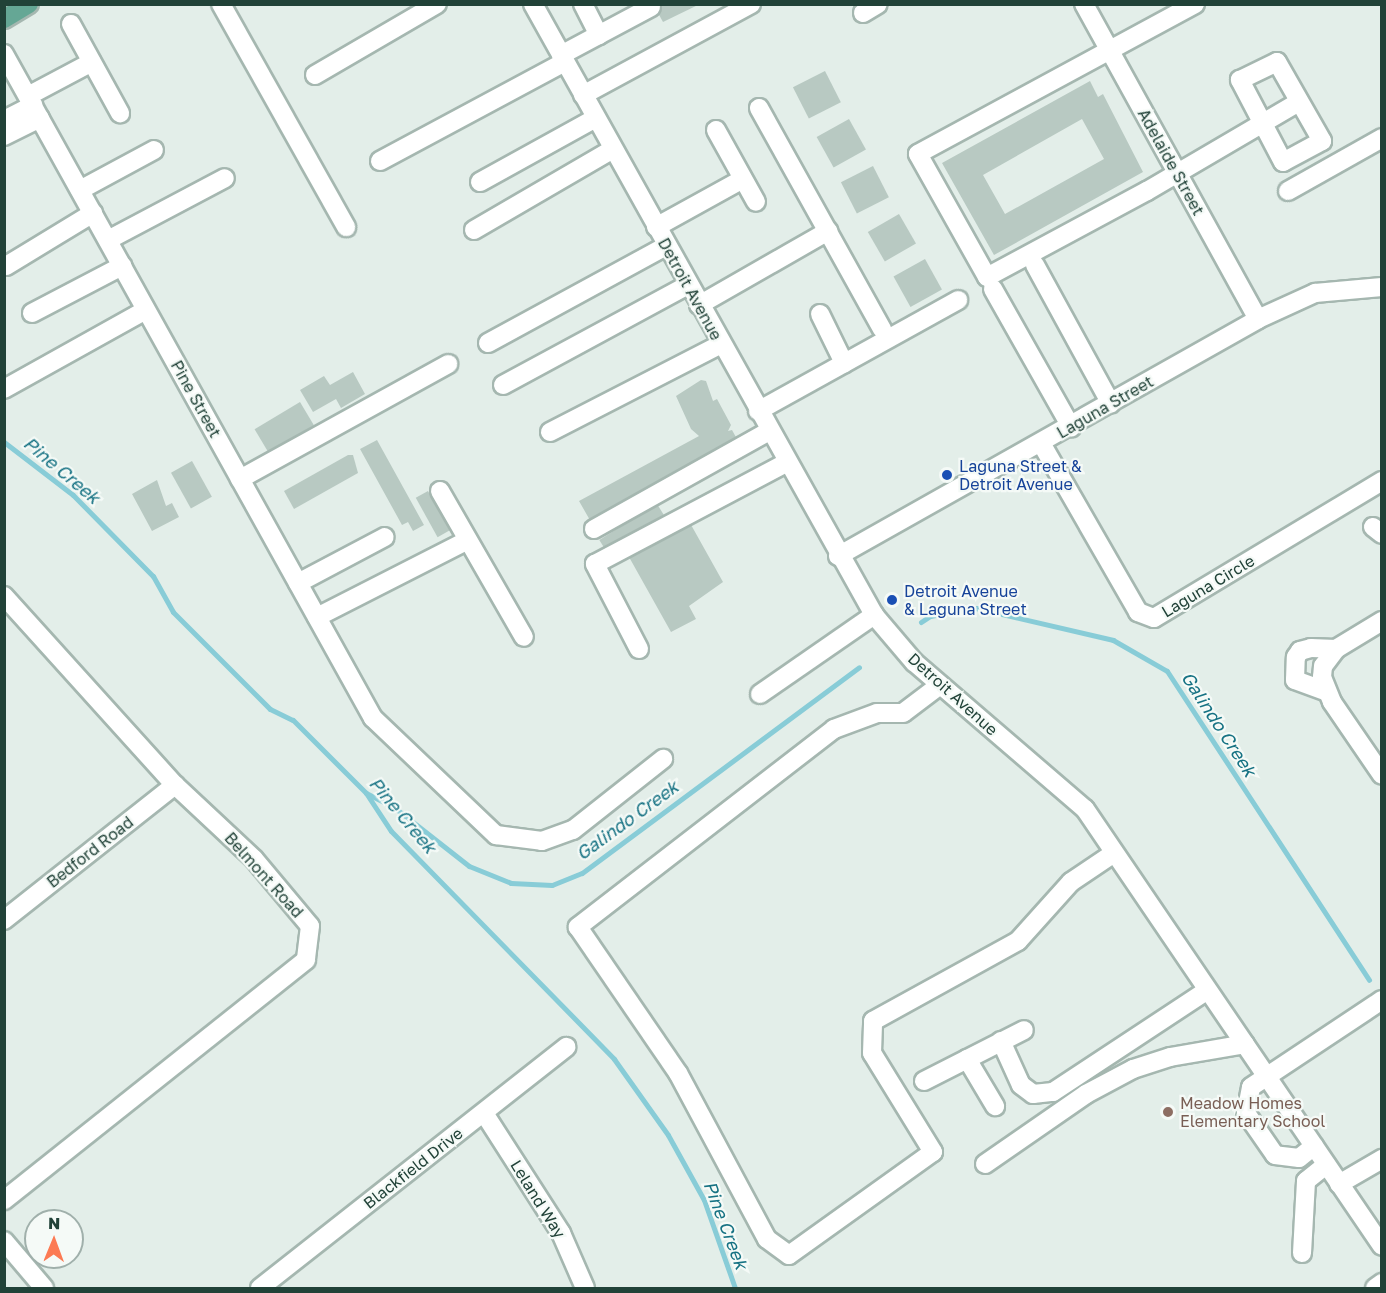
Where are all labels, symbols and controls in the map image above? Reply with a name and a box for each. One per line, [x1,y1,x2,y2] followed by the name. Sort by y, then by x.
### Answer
[1134,105,1208,219] street label: Adelaide Street
[654,235,726,343] street label: Detroit Avenue
[167,357,225,441] street label: Pine Street
[1053,372,1157,442] street label: Laguna Street
[20,432,104,508] water label: Pine Creek
[959,456,1082,494] place label: Laguna Street & Detroit Avenue
[940,468,954,482] marker: Laguna Street & Detroit Avenue
[1158,551,1258,621] street label: Laguna Circle
[904,581,1027,619] place label: Detroit Avenue & Laguna Street
[885,593,899,607] marker: Detroit Avenue & Laguna Street
[904,649,1002,739] street label: Detroit Avenue
[1177,667,1261,781] water label: Galindo Creek
[365,773,441,857] water label: Pine Creek
[572,776,682,864] water label: Galindo Creek
[43,812,137,892] street label: Bedford Road
[221,828,307,922] street label: Belmont Road
[1180,1093,1325,1131] place label: Meadow Homes Elementary School
[1161,1105,1175,1119] marker: Meadow Homes Elementary School
[360,1123,466,1213] street label: Blackfield Drive
[506,1156,570,1242] street label: Leland Way
[699,1178,753,1272] water label: Pine Creek
[24,1209,84,1269] north arrow
[48,1213,61,1233] text: N

